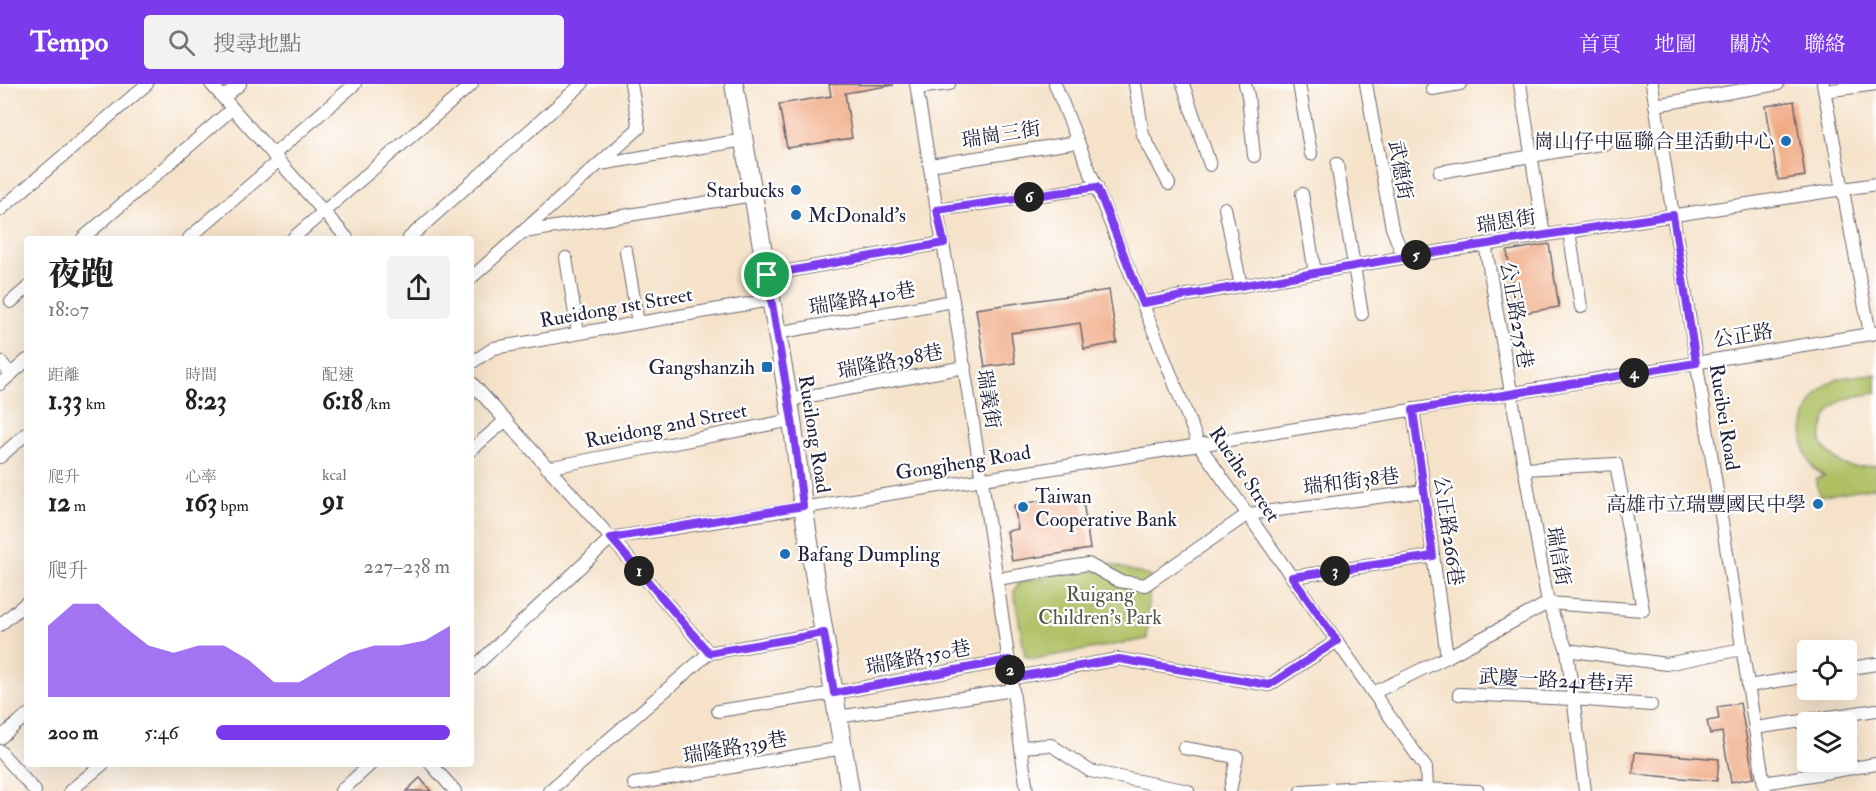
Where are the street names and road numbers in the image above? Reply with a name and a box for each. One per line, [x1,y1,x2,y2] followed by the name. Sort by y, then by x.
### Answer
[960,116,1043,153] street label: 瑞崗三街
[1383,138,1418,202] street label: 武德街
[1474,204,1538,239] street label: 瑞恩街
[1495,260,1538,370] street label: 公正路275巷
[807,277,917,320] street label: 瑞隆路410巷
[538,282,695,333] street label: Rueidong 1st Street
[1711,318,1775,353] street label: 公正路
[835,339,945,384] street label: 瑞隆路398巷
[1704,362,1745,472] street label: Rueibei Road
[971,367,1006,431] street label: 瑞義街
[793,373,836,495] street label: Rueilong Road
[583,397,750,453] street label: Rueidong 2nd Street
[1204,422,1286,527] street label: Rueihe Street
[894,439,1032,485] street label: Gongjheng Road
[1301,463,1401,500] street label: 瑞和街38巷
[1428,475,1469,587] street label: 公正路266巷
[1541,524,1576,588] street label: 瑞信街
[863,635,973,680] street label: 瑞隆路350巷
[1478,664,1634,697] street label: 武慶一路241巷1弄
[681,726,789,769] street label: 瑞隆路339巷

